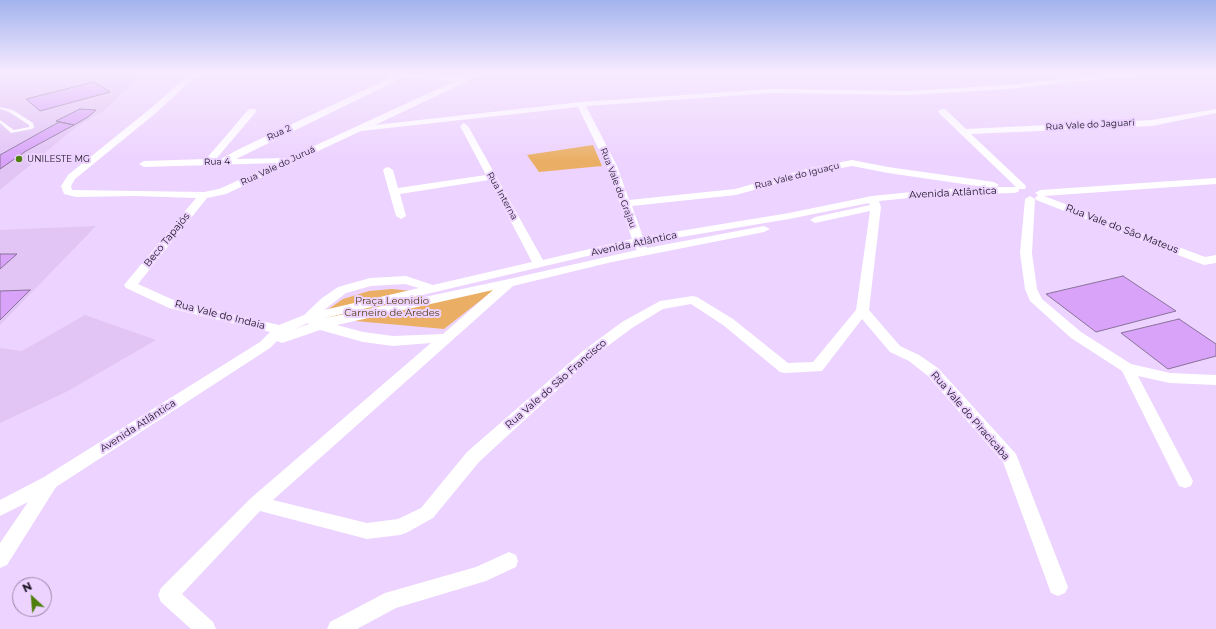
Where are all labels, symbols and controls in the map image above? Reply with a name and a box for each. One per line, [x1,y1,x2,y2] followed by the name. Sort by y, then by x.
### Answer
[1045,117,1135,133] street label: Rua Vale do Jaguari
[265,123,293,143] street label: Rua 2
[239,144,317,188] street label: Rua Vale do Juruá
[598,146,638,230] street label: Rua Vale do Grajau
[14,154,24,164] marker: UNILESTE MG
[27,154,90,164] place label: UNILESTE MG
[204,156,230,168] street label: Rua 4
[753,160,841,192] street label: Rua Vale do Iguaçu
[484,170,520,222] street label: Rua Interna
[909,185,997,201] street label: Avenida Atlântica
[1064,202,1180,256] street label: Rua Vale do São Mateus
[142,211,192,269] street label: Beco Tapajós
[590,229,678,259] street label: Avenida Atlântica
[344,295,440,318] park label: Praça Leonidio Carneiro de Aredes
[173,298,267,332] street label: Rua Vale do Indaia
[503,337,609,431] street label: Rua Vale do São Francisco
[928,369,1012,463] street label: Rua Vale do Piracicaba
[98,397,178,455] street label: Avenida Atlântica
[12,577,52,617] north arrow
[20,579,34,595] text: N

